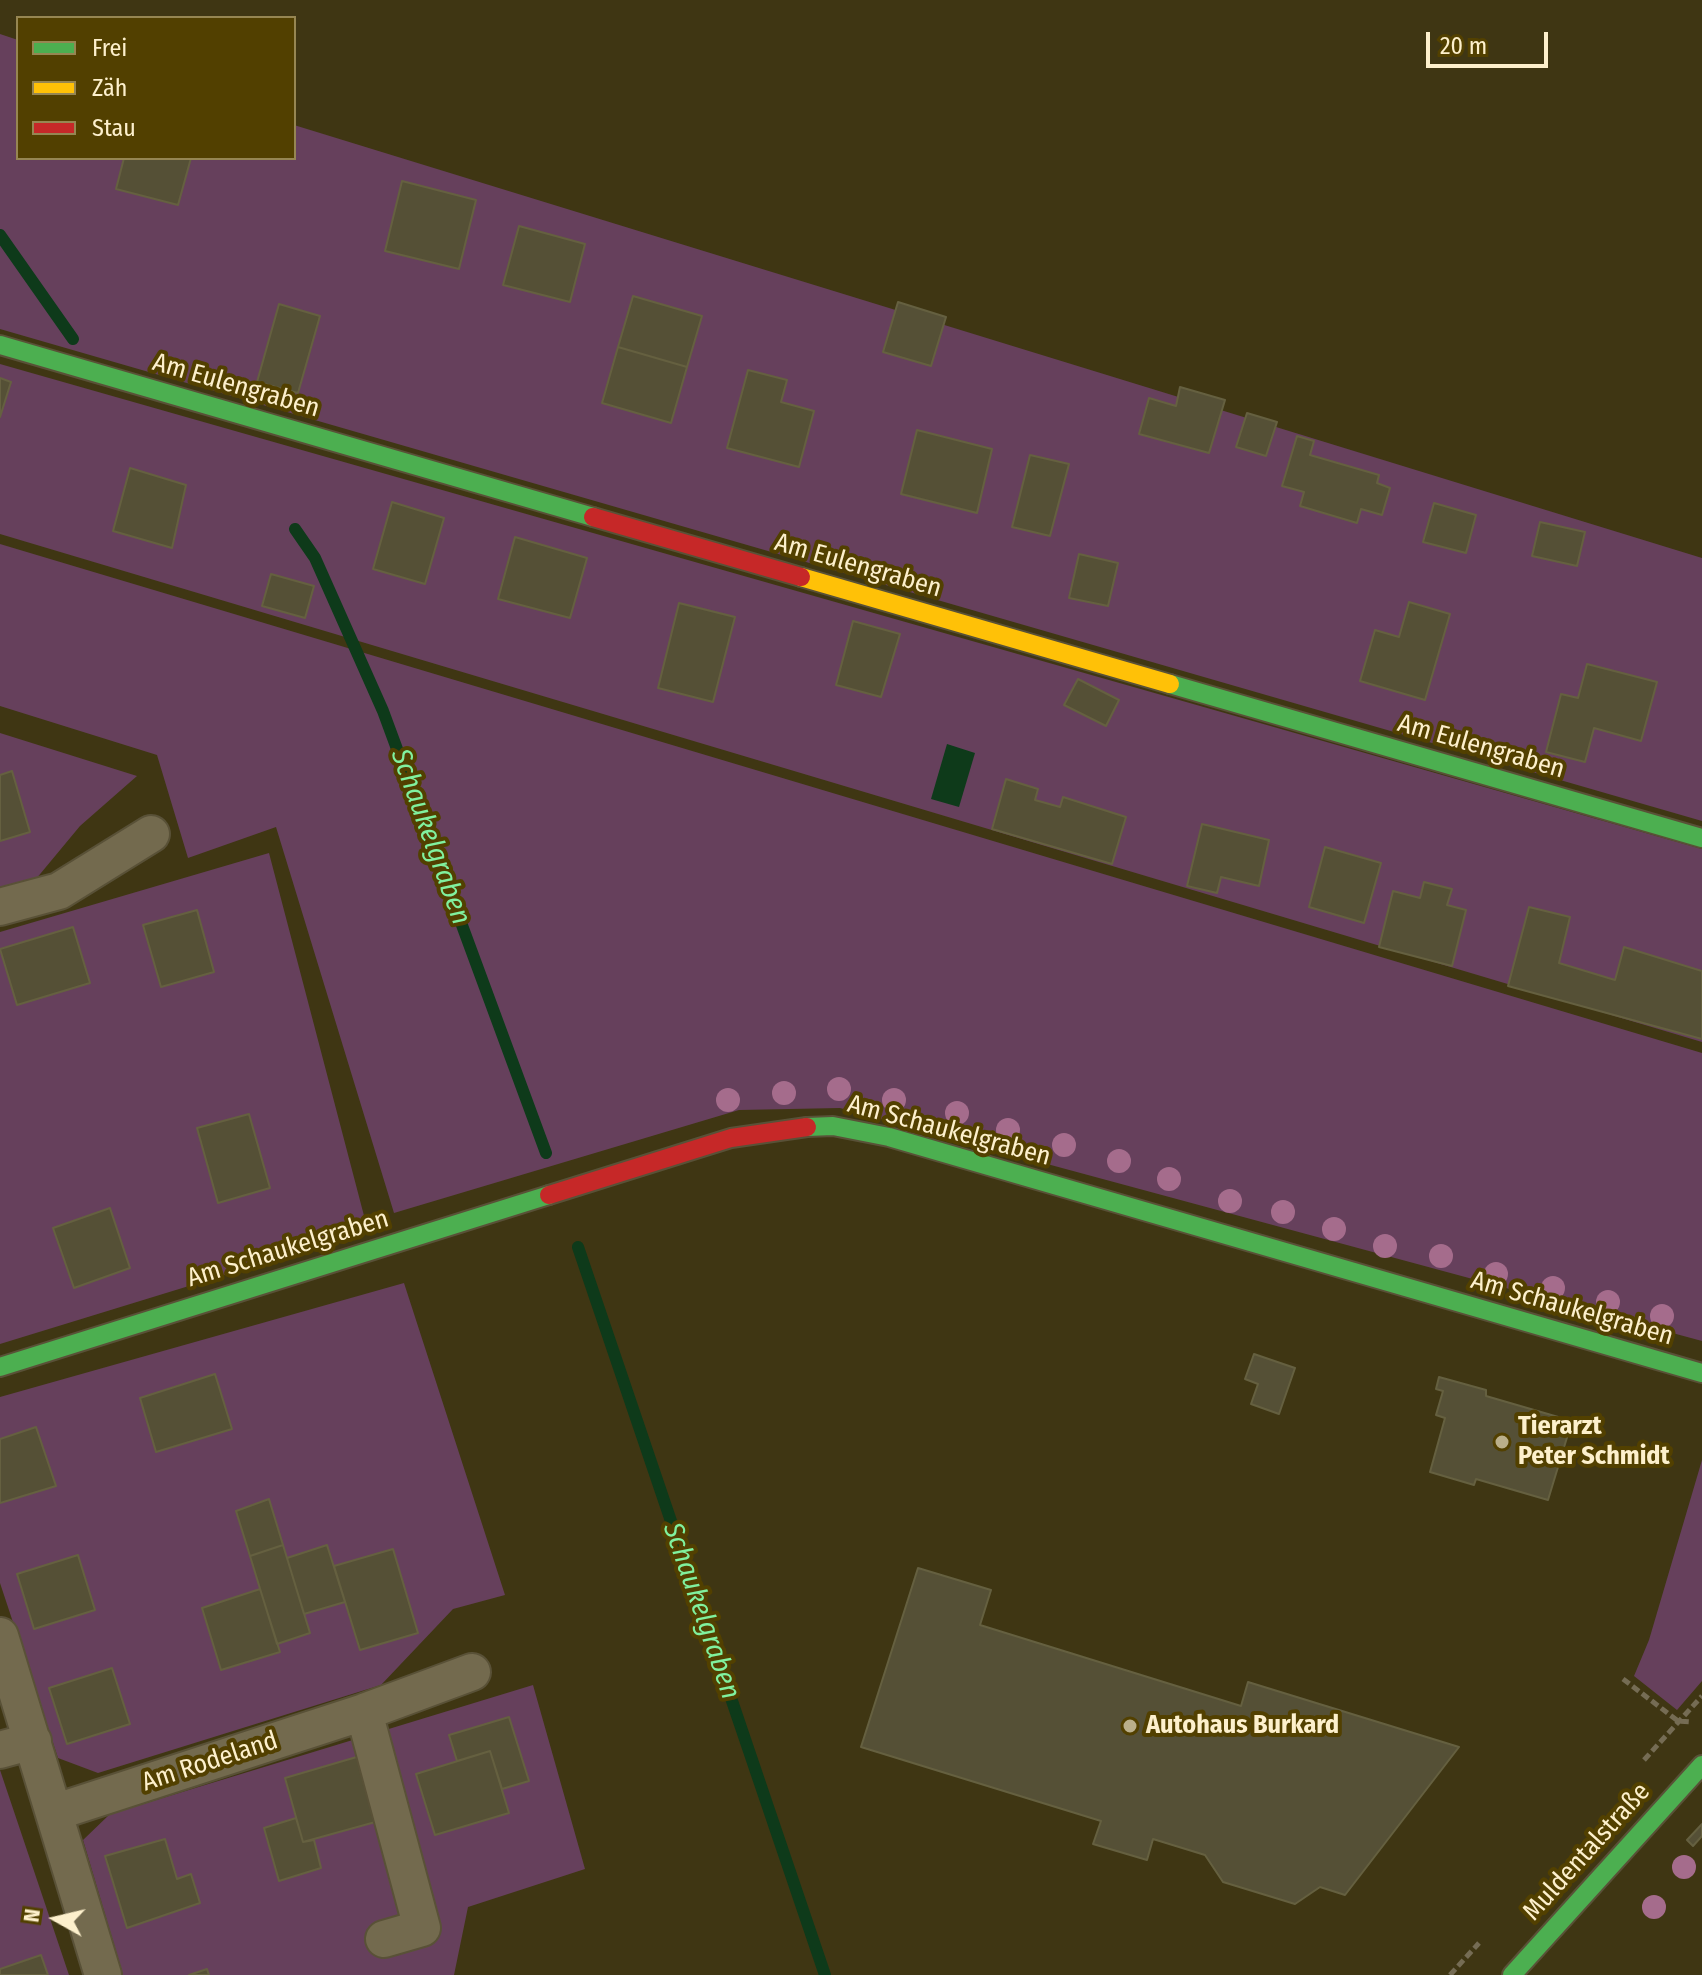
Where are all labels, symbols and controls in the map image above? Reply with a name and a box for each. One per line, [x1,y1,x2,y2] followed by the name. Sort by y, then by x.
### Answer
[16,16,296,160] legend
[1430,16,1552,66] scale bar
[1440,32,1487,60] text: 20 m
[92,34,127,62] text: Frei
[92,74,127,102] text: Zäh
[92,114,136,142] text: Stau
[149,347,323,425] street label: Am Eulengraben
[771,527,945,605] street label: Am Eulengraben
[1394,708,1568,786] street label: Am Eulengraben
[383,745,477,929] water label: Schaukelgraben
[844,1089,1054,1173] street label: Am Schaukelgraben
[183,1204,393,1294] street label: Am Schaukelgraben
[1467,1265,1677,1353] street label: Am Schaukelgraben
[1518,1411,1670,1472] place label: Tierarzt Peter Schmidt
[1493,1433,1511,1451] marker: Tierarzt Peter Schmidt
[655,1518,747,1704] water label: Schaukelgraben
[1146,1710,1339,1742] place label: Autohaus Burkard
[1121,1717,1139,1735] marker: Autohaus Burkard
[138,1725,282,1799] street label: Am Rodeland
[1517,1777,1657,1927] street label: Muldentalstraße
[16,1879,96,1959] north arrow
[17,1907,46,1924] text: N

